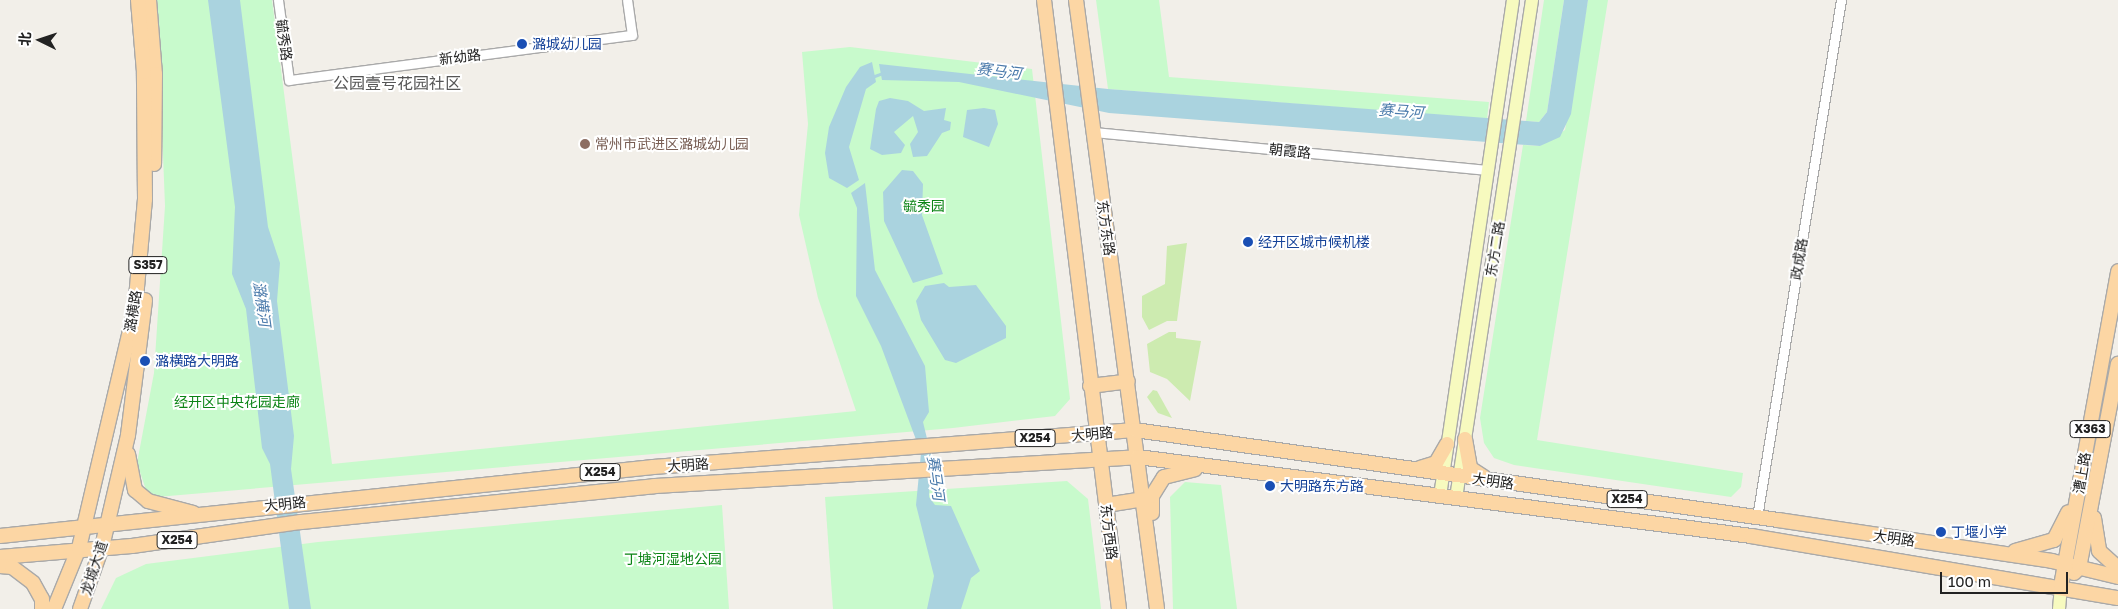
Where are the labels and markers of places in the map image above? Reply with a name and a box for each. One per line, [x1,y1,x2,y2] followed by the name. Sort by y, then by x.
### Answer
[532,36,602,52] place label: 潞城幼儿园
[516,38,528,50] marker: 潞城幼儿园
[595,136,749,152] place label: 常州市武进区潞城幼儿园
[579,138,591,150] marker: 常州市武进区潞城幼儿园
[1258,234,1370,250] place label: 经开区城市候机楼
[1242,236,1254,248] marker: 经开区城市候机楼
[155,353,239,369] place label: 潞横路大明路
[139,355,151,367] marker: 潞横路大明路
[1280,478,1364,494] place label: 大明路东方路
[1264,480,1276,492] marker: 大明路东方路
[1951,524,2007,540] place label: 丁堰小学
[1935,526,1947,538] marker: 丁堰小学

